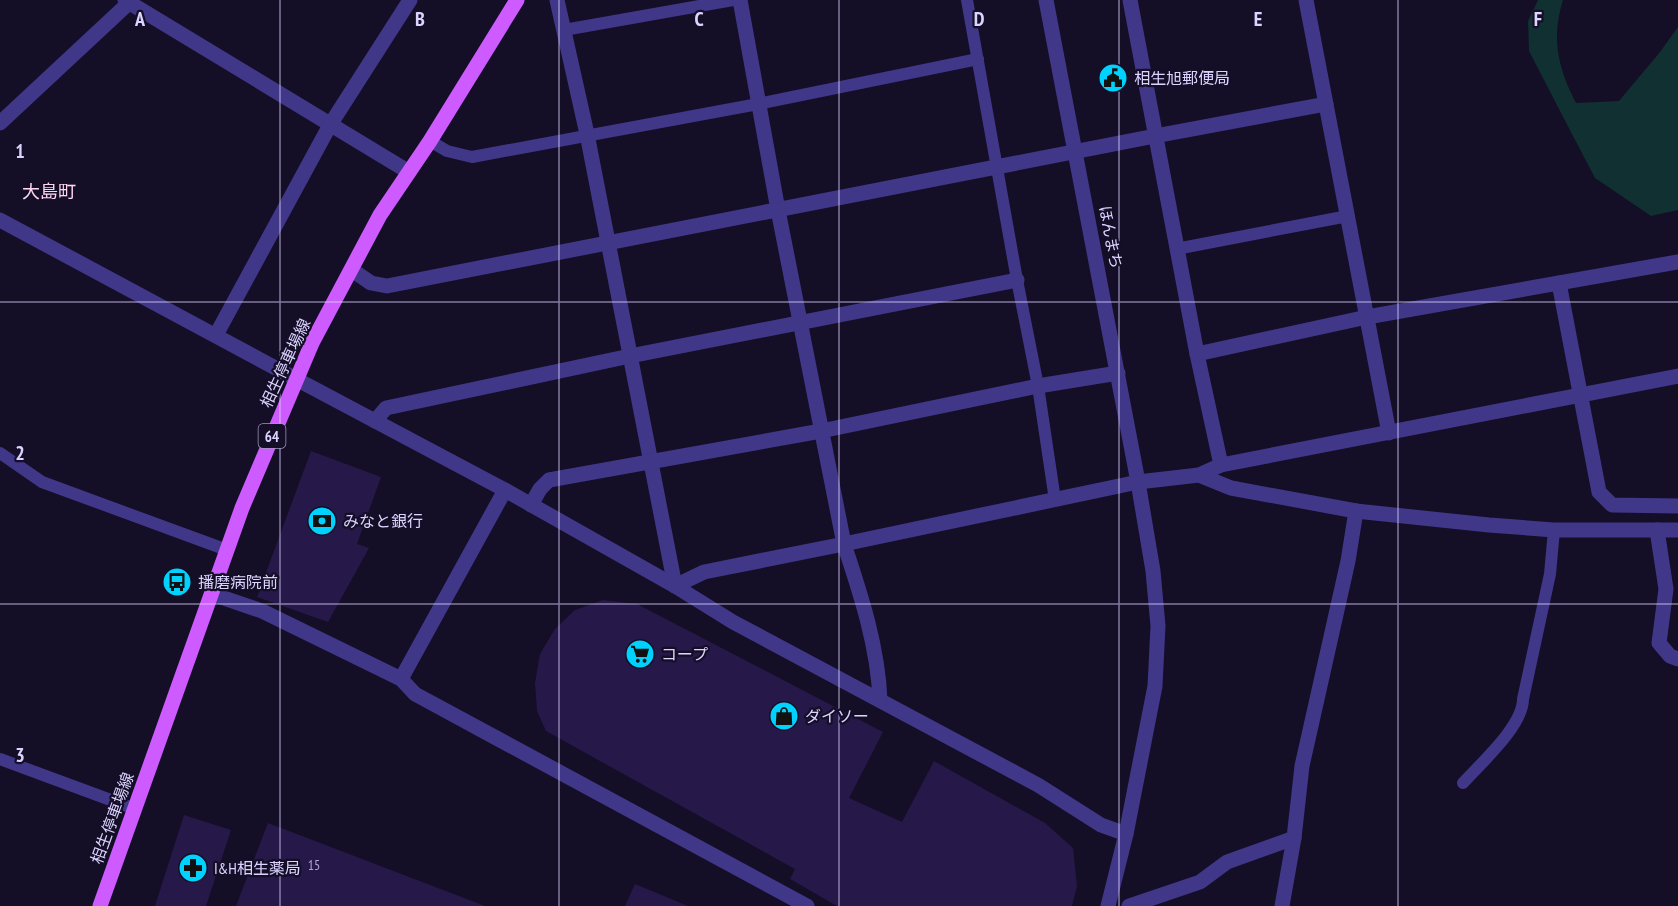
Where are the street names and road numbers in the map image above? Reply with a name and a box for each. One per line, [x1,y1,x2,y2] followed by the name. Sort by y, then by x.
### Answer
[1095,204,1127,270] street label: ほんまち
[256,315,314,411] street label: 相生停車場線
[258,424,286,448] road number: 64
[86,769,138,867] street label: 相生停車場線

